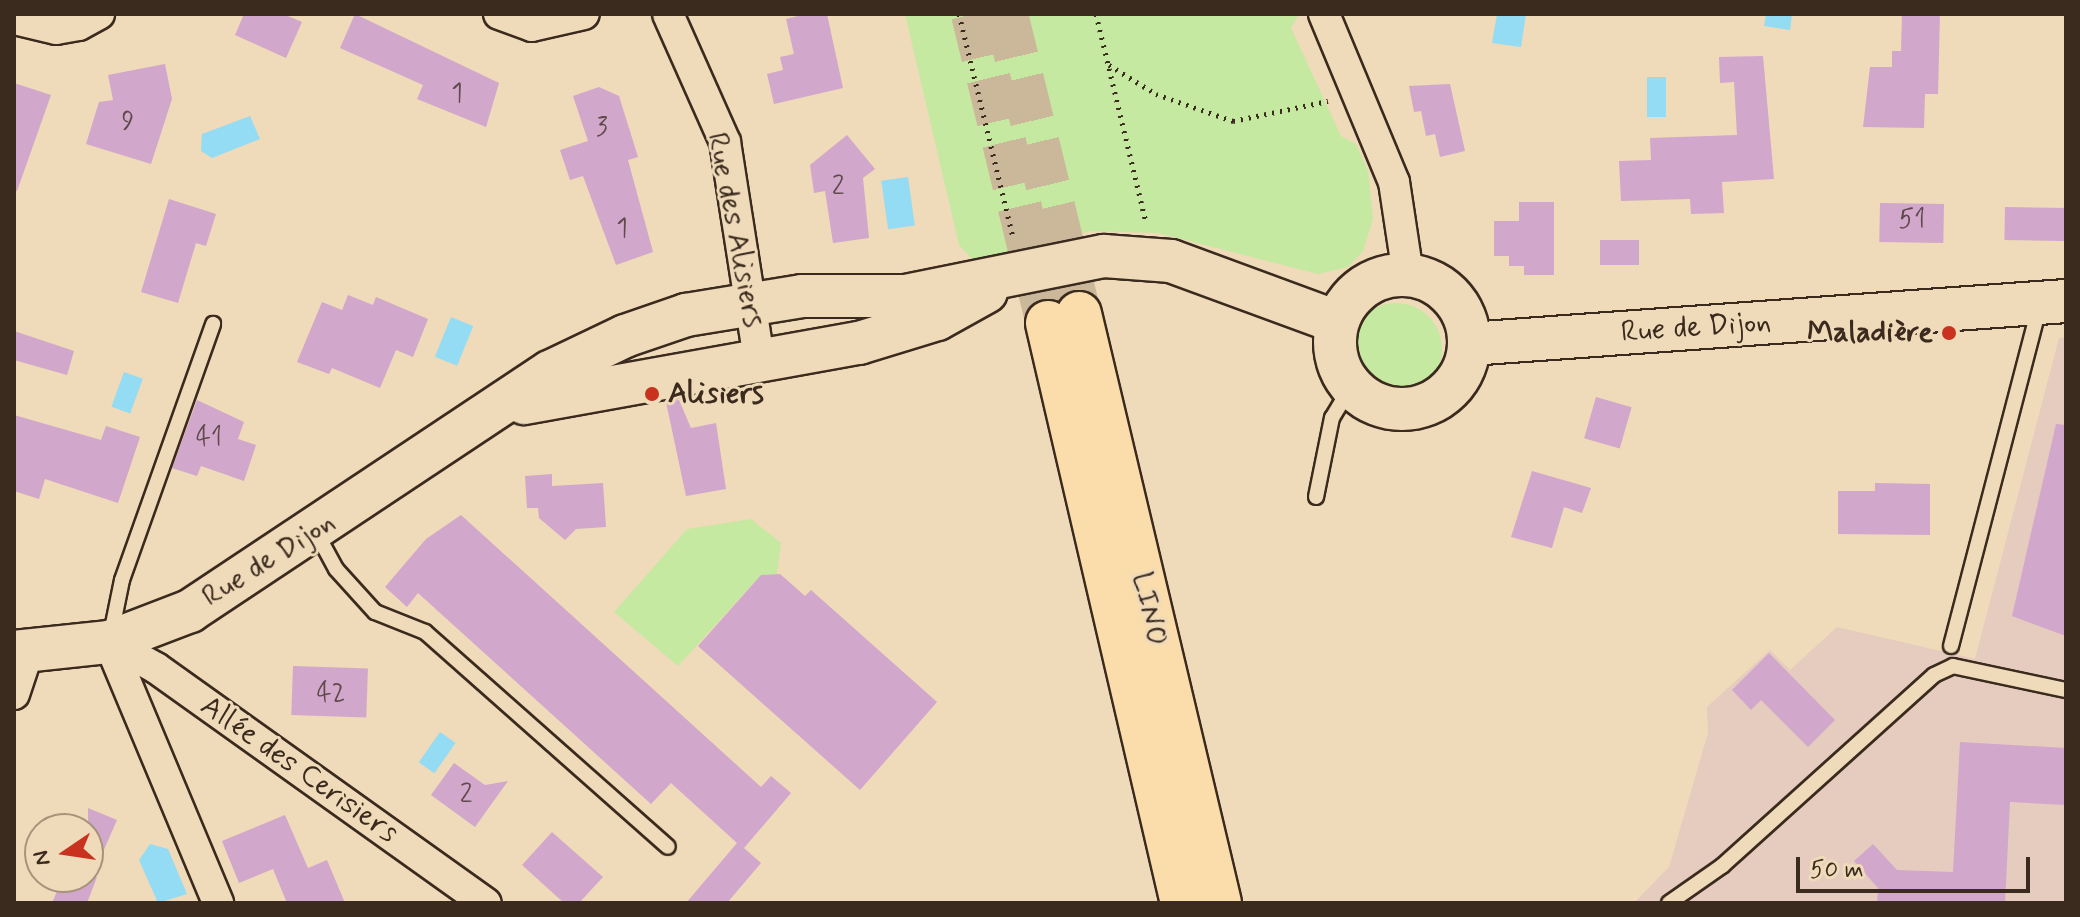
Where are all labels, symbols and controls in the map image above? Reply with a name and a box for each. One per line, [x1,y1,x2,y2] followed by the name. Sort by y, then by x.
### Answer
[451,79,463,111] house number: 1
[122,107,134,139] house number: 9
[596,113,608,145] house number: 3
[698,129,772,331] street label: Rue des Alisiers
[832,172,844,204] house number: 2
[1899,205,1925,237] house number: 51
[616,214,628,246] house number: 1
[1613,304,1779,352] street label: Rue de Dijon
[1807,315,1933,351] place label: Maladière
[1940,324,1958,342] marker: Maladière
[668,376,764,412] place label: Alisiers
[643,385,661,403] marker: Alisiers
[196,423,222,455] house number: 41
[190,501,348,619] street label: Rue de Dijon
[1123,569,1175,649] street label: LINO
[317,679,345,711] house number: 42
[192,688,406,852] street label: Allée des Cerisiers
[460,780,472,812] house number: 2
[24,813,104,893] north arrow
[1800,841,2034,891] scale bar
[27,848,58,868] text: N
[1810,855,1864,886] text: 50 m

